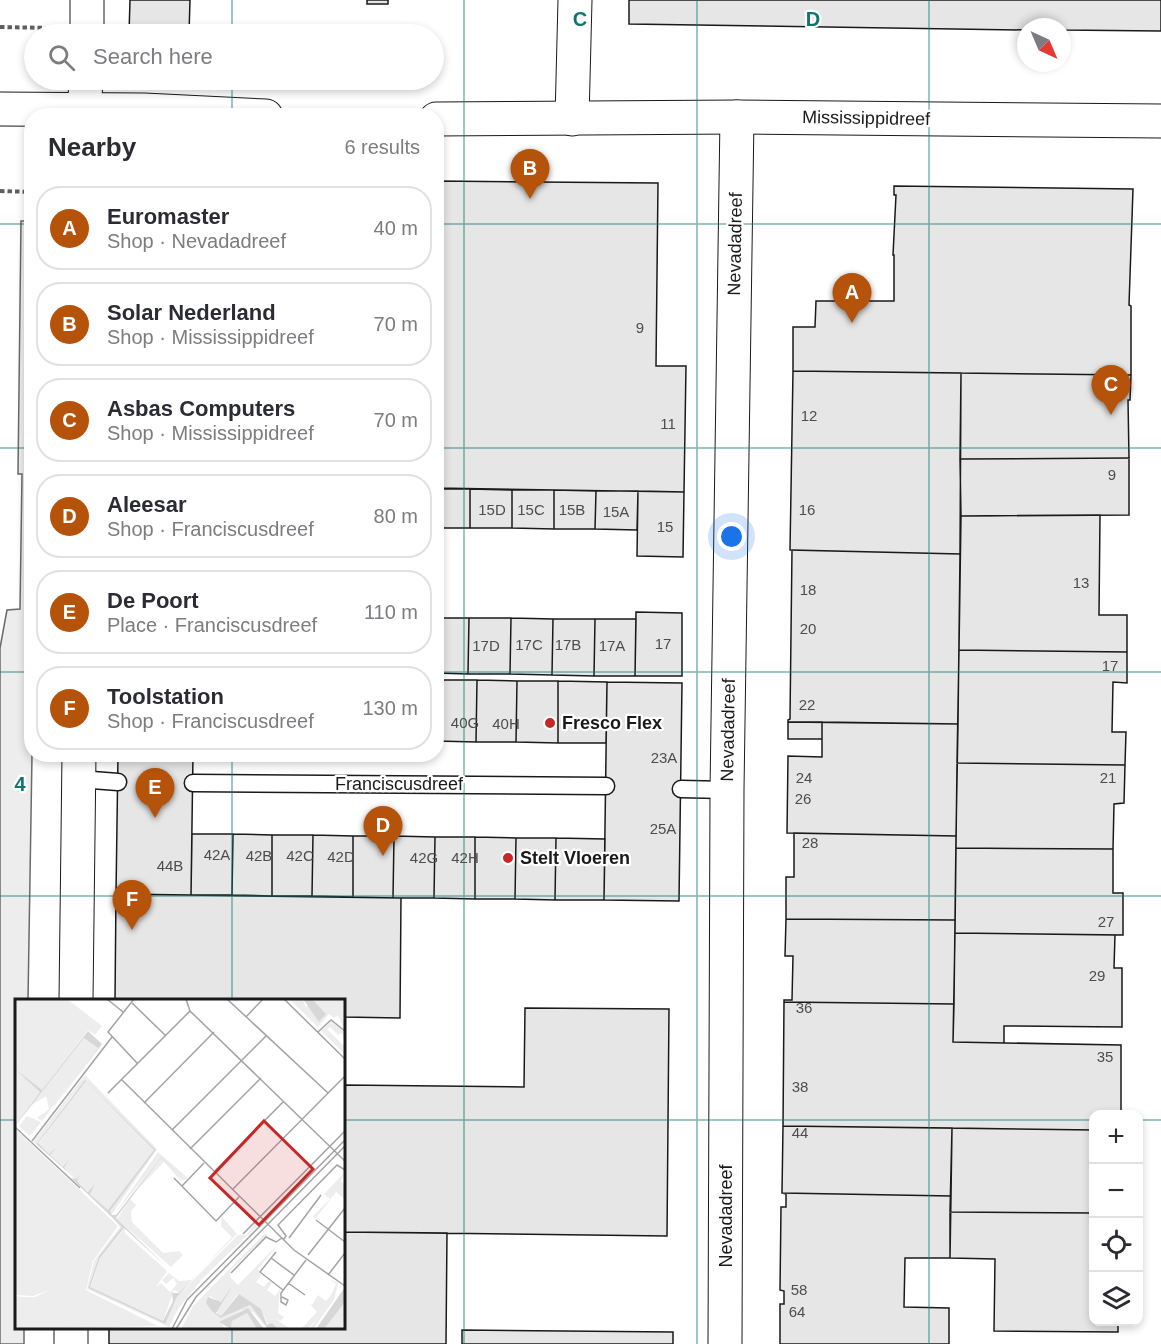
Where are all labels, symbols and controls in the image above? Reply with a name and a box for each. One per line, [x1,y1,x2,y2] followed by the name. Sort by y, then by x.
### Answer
[573,8,587,30] text: C
[806,8,820,30] text: D
[1017,18,1071,72] north arrow
[24,24,444,90] search box
[45,41,78,74] icon: search
[93,44,213,69] text: Search here
[802,107,931,129] street label: Mississippidreef
[48,132,136,162] text: Nearby
[344,136,420,158] text: 6 results
[510,150,550,199] pin: B
[724,191,746,296] street label: Nevadadreef
[107,204,229,229] text: Euromaster
[62,217,77,239] text: A
[374,217,418,239] text: 40 m
[107,230,286,252] text: Shop · Nevadadreef
[832,274,872,323] pin: A
[107,300,276,325] text: Solar Nederland
[62,313,77,335] text: B
[374,313,418,335] text: 70 m
[636,319,644,336] house number: 9
[107,326,314,348] text: Shop · Mississippidreef
[1092,366,1130,415] pin: C
[107,396,295,421] text: Asbas Computers
[801,407,817,424] house number: 12
[62,409,77,431] text: C
[374,409,418,431] text: 70 m
[660,415,676,432] house number: 11
[107,422,314,444] text: Shop · Mississippidreef
[1108,466,1116,483] house number: 9
[107,492,187,517] text: Aleesar
[478,501,506,518] house number: 15D
[517,501,545,518] house number: 15C
[559,501,585,518] house number: 15B
[799,501,815,518] house number: 16
[603,503,629,520] house number: 15A
[62,505,77,527] text: D
[374,505,418,527] text: 80 m
[107,518,314,540] text: Shop · Franciscusdreef
[657,518,673,535] house number: 15
[717,522,746,551] your location
[1073,574,1089,591] house number: 13
[800,581,816,598] house number: 18
[107,588,199,613] text: De Poort
[63,601,76,623] text: E
[364,601,418,623] text: 110 m
[107,614,317,636] text: Place · Franciscusdreef
[800,620,816,637] house number: 20
[655,635,671,652] house number: 17
[515,636,543,653] house number: 17C
[555,636,581,653] house number: 17B
[472,637,500,654] house number: 17D
[599,637,625,654] house number: 17A
[1102,657,1118,674] house number: 17
[717,677,739,782] street label: Nevadadreef
[107,684,224,709] text: Toolstation
[799,696,815,713] house number: 22
[63,697,76,719] text: F
[362,697,418,719] text: 130 m
[107,710,314,732] text: Shop · Franciscusdreef
[562,713,662,733] place label: Fresco Flex
[451,714,479,731] house number: 40G
[492,715,520,732] house number: 40H
[543,716,557,730] marker: Fresco Flex
[651,749,677,766] house number: 23A
[136,768,174,818] pin: E
[796,769,812,786] house number: 24
[1100,769,1116,786] house number: 21
[14,773,26,795] text: 4
[335,774,464,794] street label: Franciscusdreef
[795,790,811,807] house number: 26
[364,806,403,856] pin: D
[650,820,676,837] house number: 25A
[802,834,818,851] house number: 28
[204,846,230,863] house number: 42A
[246,847,272,864] house number: 42B
[286,847,314,864] house number: 42C
[327,848,355,865] house number: 42D
[520,848,630,868] place label: Stelt Vloeren
[410,849,438,866] house number: 42G
[451,849,479,866] house number: 42H
[501,851,515,865] marker: Stelt Vloeren
[157,857,183,874] house number: 44B
[112,880,152,930] pin: F
[1098,913,1114,930] house number: 27
[1089,967,1105,984] house number: 29
[15,999,345,1329] inset map
[796,999,812,1016] house number: 36
[1097,1048,1113,1065] house number: 35
[792,1078,808,1095] house number: 38
[1089,1110,1143,1326] map controls
[1089,1110,1143,1164] button: +
[792,1124,808,1141] house number: 44
[716,1163,736,1268] street label: Nevadadreef
[1089,1164,1143,1218] button: −
[1089,1218,1143,1272] button: locate
[1089,1272,1143,1326] button: layers
[791,1281,807,1298] house number: 58
[789,1303,805,1320] house number: 64

